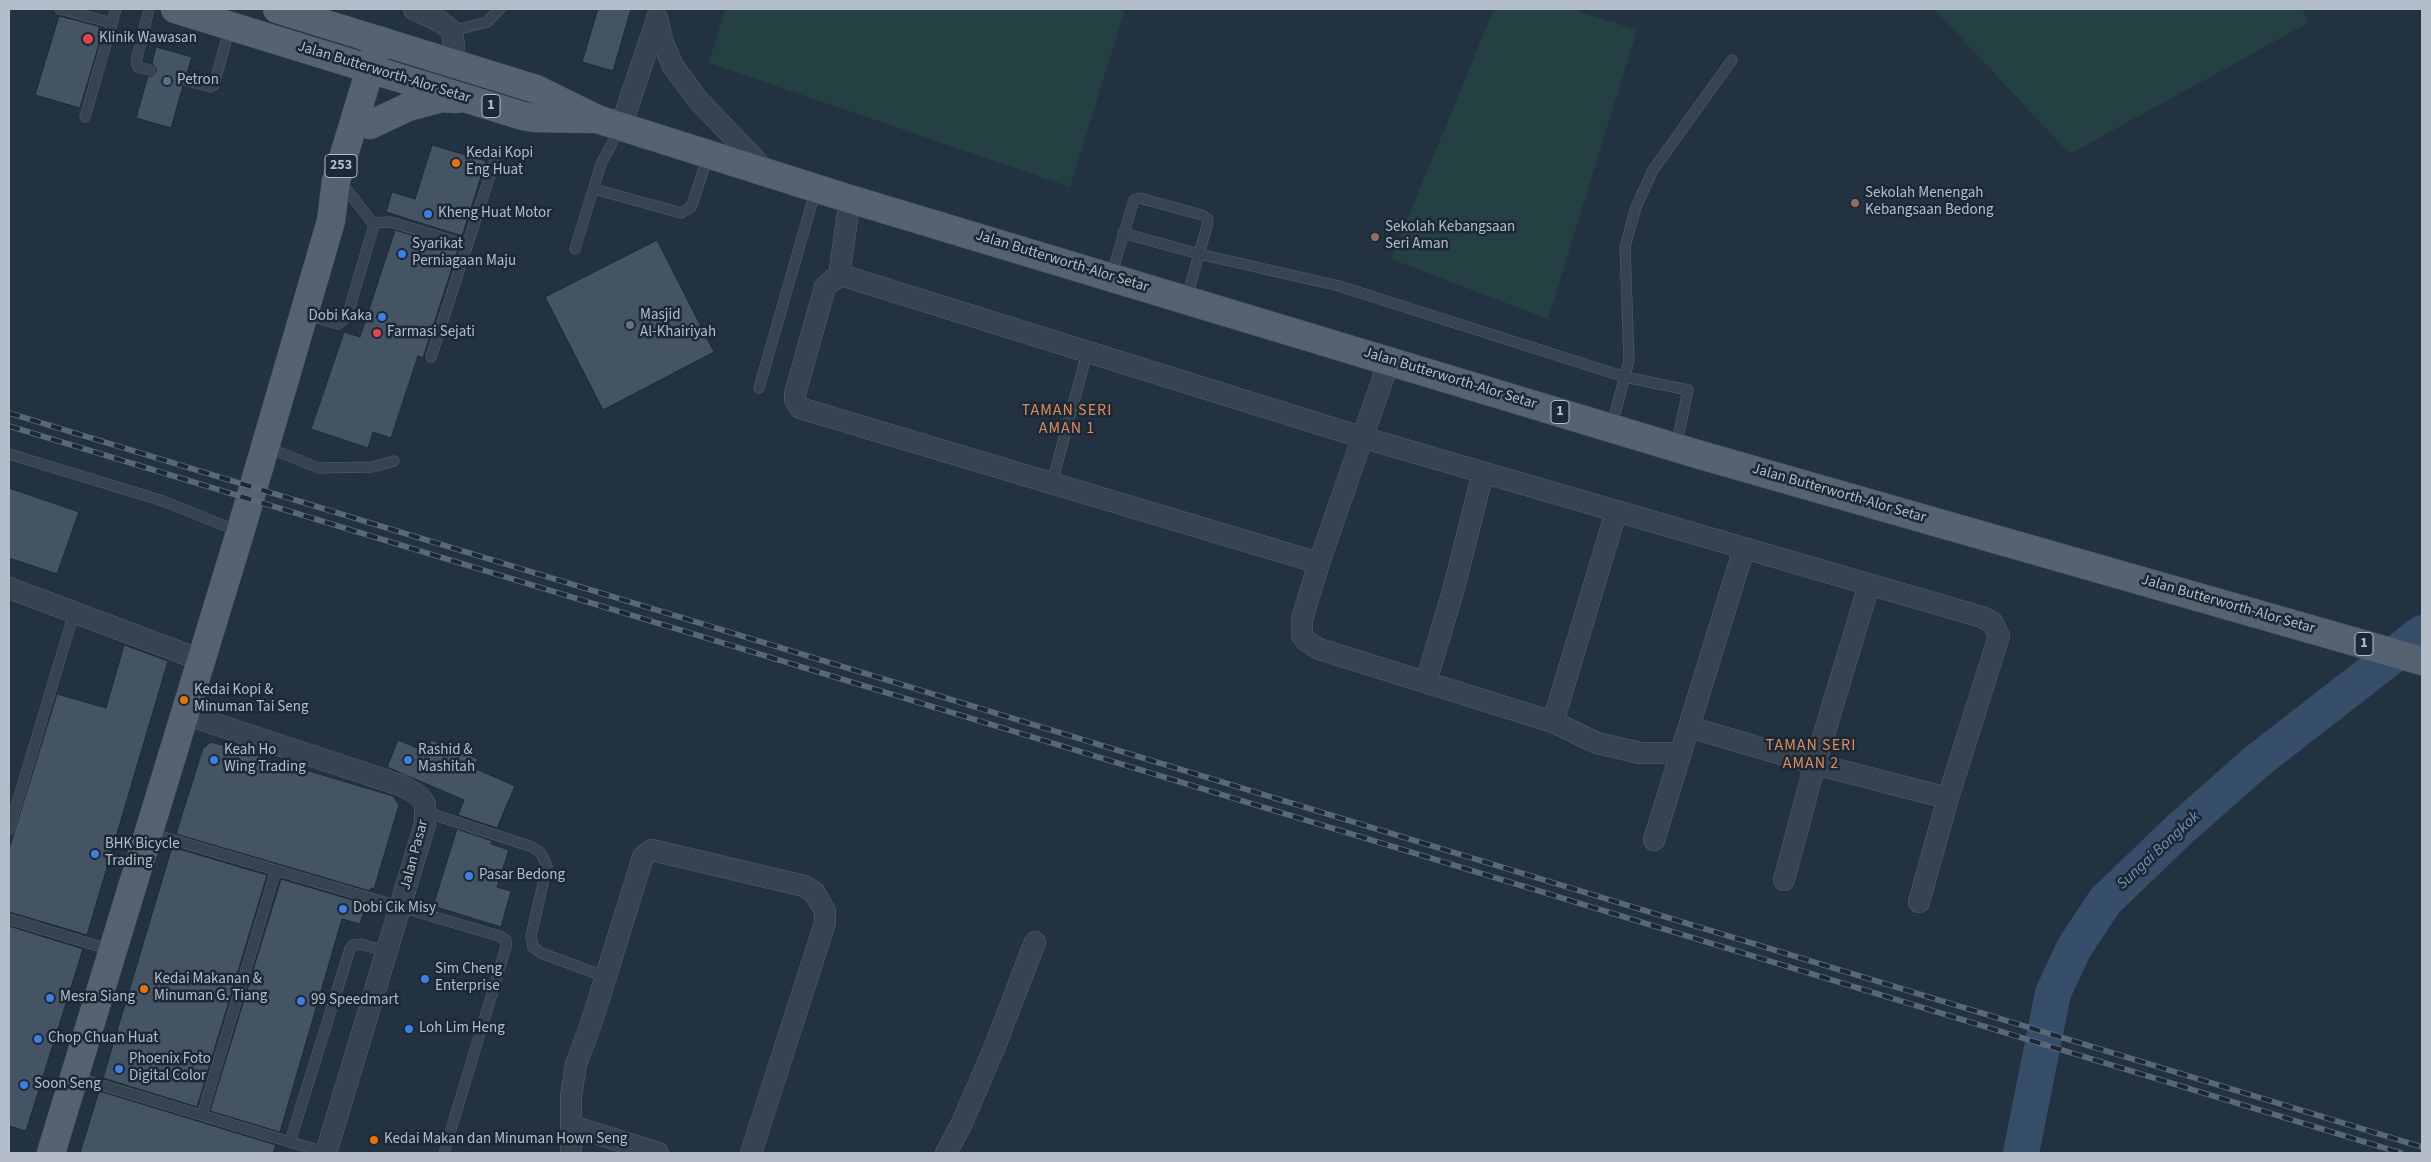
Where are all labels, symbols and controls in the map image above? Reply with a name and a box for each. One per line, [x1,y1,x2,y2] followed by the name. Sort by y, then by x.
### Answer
[99,30,197,48] place label: Klinik Wawasan
[81,32,95,46] marker: Klinik Wawasan
[295,38,473,108] street label: Jalan Butterworth-Alor Setar
[177,72,219,90] place label: Petron
[161,75,173,87] marker: Petron
[482,94,500,118] road number: 1
[466,145,533,180] place label: Kedai Kopi Eng Huat
[325,154,357,178] road number: 253
[450,157,462,169] marker: Kedai Kopi Eng Huat
[1865,185,1994,220] place label: Sekolah Menengah Kebangsaan Bedong
[1849,197,1861,209] marker: Sekolah Menengah Kebangsaan Bedong
[438,205,551,223] place label: Kheng Huat Motor
[422,208,434,220] marker: Kheng Huat Motor
[1385,219,1515,254] place label: Sekolah Kebangsaan Seri Aman
[973,227,1151,297] street label: Jalan Butterworth-Alor Setar
[1369,231,1381,243] marker: Sekolah Kebangsaan Seri Aman
[412,236,516,271] place label: Syarikat Perniagaan Maju
[396,248,408,260] marker: Syarikat Perniagaan Maju
[640,307,716,342] place label: Masjid Al-Khairiyah
[309,308,372,326] place label: Dobi Kaka
[376,311,388,323] marker: Dobi Kaka
[624,319,636,331] marker: Masjid Al-Khairiyah
[387,324,475,342] place label: Farmasi Sejati
[371,327,383,339] marker: Farmasi Sejati
[1361,344,1539,414] street label: Jalan Butterworth-Alor Setar
[1020,401,1114,439] district label: TAMAN SERI AMAN 1
[1551,401,1569,424] road number: 1
[1750,461,1928,527] street label: Jalan Butterworth-Alor Setar
[2139,572,2317,638] street label: Jalan Butterworth-Alor Setar
[2355,633,2373,656] road number: 1
[194,682,309,717] place label: Kedai Kopi & Minuman Tai Seng
[178,694,190,706] marker: Kedai Kopi & Minuman Tai Seng
[1764,736,1858,774] district label: TAMAN SERI AMAN 2
[224,742,306,777] place label: Keah Ho Wing Trading
[418,742,475,777] place label: Rashid & Mashitah
[208,754,220,766] marker: Keah Ho Wing Trading
[402,754,414,766] marker: Rashid & Mashitah
[2114,808,2204,894] water label: Sungai Bongkok
[397,818,433,892] street label: Jalan Pasar
[105,836,180,871] place label: BHK Bicycle Trading
[89,848,101,860] marker: BHK Bicycle Trading
[479,867,565,885] place label: Pasar Bedong
[463,870,475,882] marker: Pasar Bedong
[353,900,436,918] place label: Dobi Cik Misy
[337,903,349,915] marker: Dobi Cik Misy
[435,961,502,996] place label: Sim Cheng Enterprise
[154,971,267,1006] place label: Kedai Makanan & Minuman G. Tiang
[419,973,431,985] marker: Sim Cheng Enterprise
[138,983,150,995] marker: Kedai Makanan & Minuman G. Tiang
[60,989,135,1007] place label: Mesra Siang
[44,992,56,1004] marker: Mesra Siang
[311,992,399,1010] place label: 99 Speedmart
[295,995,307,1007] marker: 99 Speedmart
[419,1020,505,1038] place label: Loh Lim Heng
[403,1023,415,1035] marker: Loh Lim Heng
[48,1030,158,1048] place label: Chop Chuan Huat
[32,1033,44,1045] marker: Chop Chuan Huat
[129,1051,211,1086] place label: Phoenix Foto Digital Color
[113,1063,125,1075] marker: Phoenix Foto Digital Color
[34,1076,101,1094] place label: Soon Seng
[18,1079,30,1091] marker: Soon Seng
[384,1131,627,1149] place label: Kedai Makan dan Minuman Hown Seng
[368,1134,380,1146] marker: Kedai Makan dan Minuman Hown Seng

